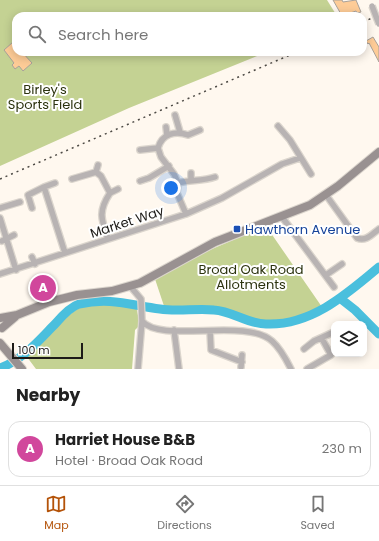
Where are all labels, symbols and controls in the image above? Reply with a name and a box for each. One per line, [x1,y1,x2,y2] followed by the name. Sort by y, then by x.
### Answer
[12,12,367,56] search box
[26,23,48,45] icon: search
[58,24,148,45] text: Search here
[8,80,82,114] park label: Birley's Sports Field
[161,178,181,198] your location
[88,201,167,243] street label: Market Way
[245,220,360,239] place label: Hawthorn Avenue
[232,224,242,234] marker: Hawthorn Avenue
[198,260,304,294] park label: Broad Oak Road Allotments
[30,273,56,303] pin: A
[331,321,367,357] map controls
[331,321,367,357] button: layers
[12,341,83,360] scale bar
[18,342,50,358] text: 100 m
[16,383,80,407] text: Nearby
[55,429,195,450] text: Harriet House B&B
[25,439,35,458] text: A
[322,439,362,458] text: 230 m
[55,451,203,470] text: Hotel · Broad Oak Road
[44,493,69,534] tab: Map
[157,493,212,534] tab: Directions
[300,493,335,534] tab: Saved

